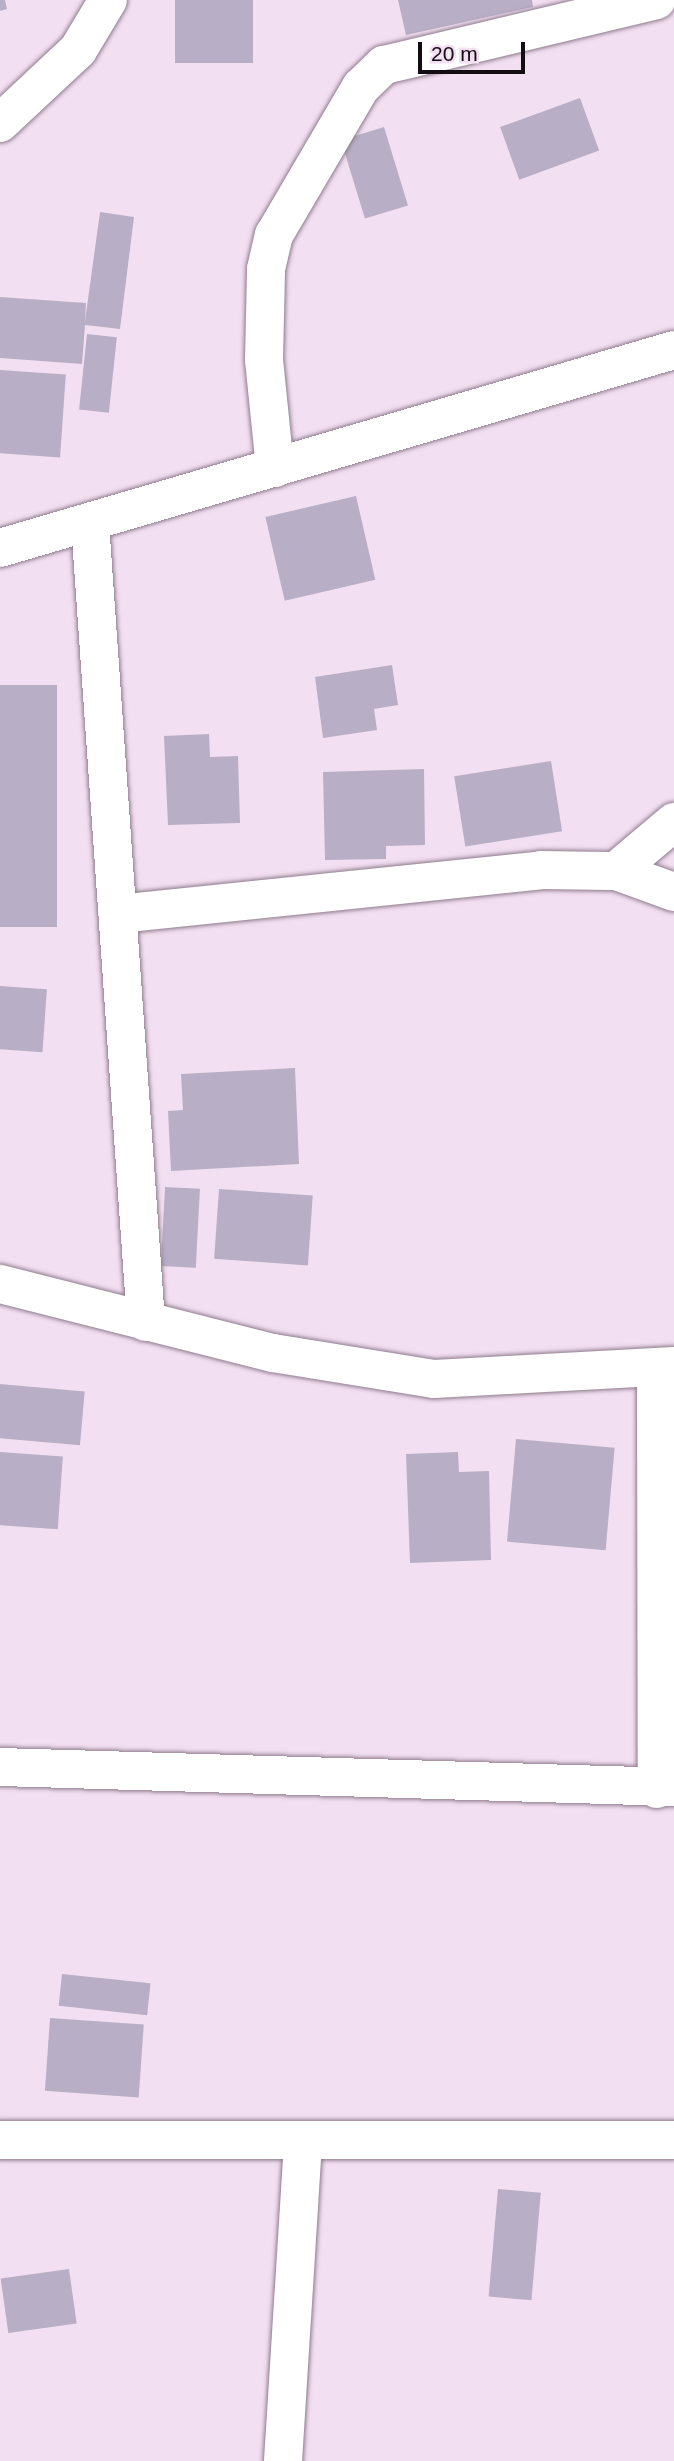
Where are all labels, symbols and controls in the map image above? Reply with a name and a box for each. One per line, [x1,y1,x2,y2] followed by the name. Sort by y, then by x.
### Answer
[422,28,529,72] scale bar
[431,42,478,65] text: 20 m

